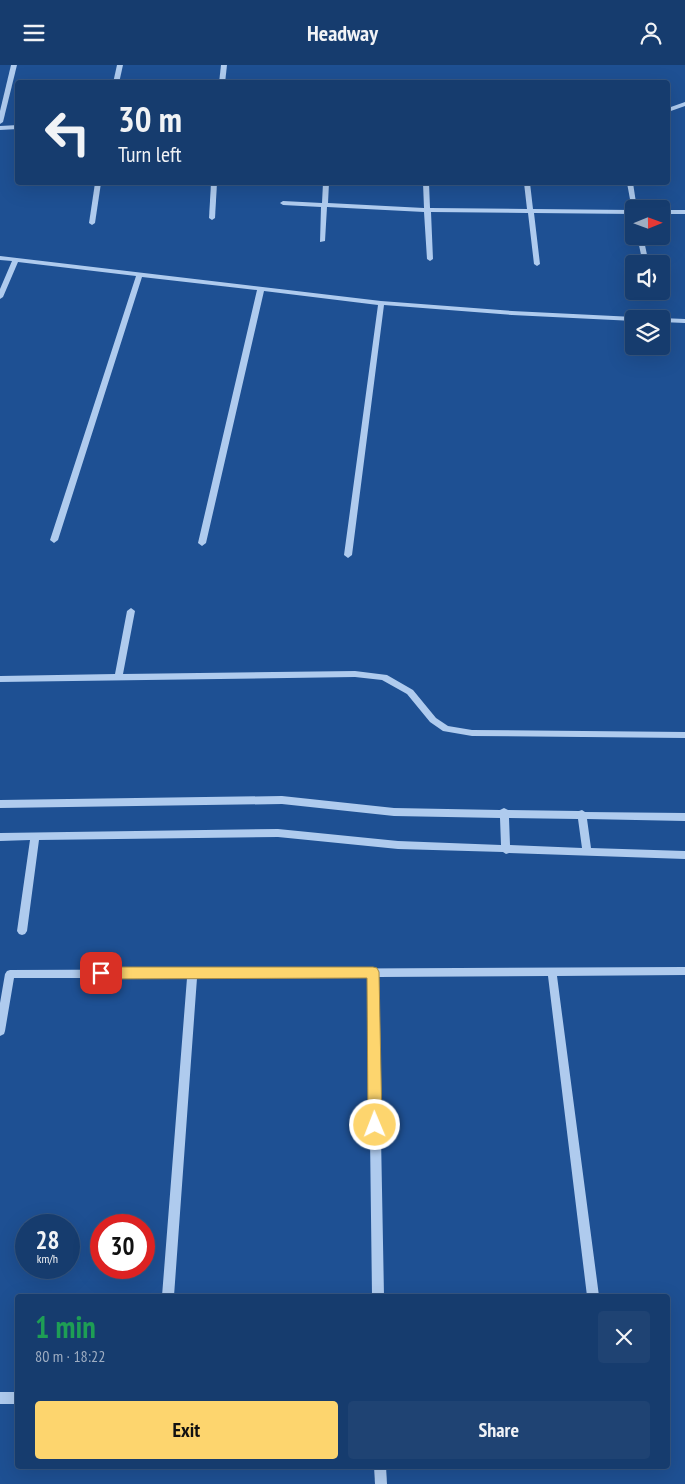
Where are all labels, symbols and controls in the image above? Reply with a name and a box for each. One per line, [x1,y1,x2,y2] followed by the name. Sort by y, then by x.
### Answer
[20,19,48,47] icon: menu
[307,19,378,47] text: Headway
[637,19,665,47] icon: person
[118,96,182,142] text: 30 m
[35,100,100,165] icon: left
[118,140,182,168] text: Turn left
[625,200,670,245] north arrow
[625,200,670,355] map controls
[625,255,670,300] button: sound
[625,310,670,355] button: layers
[80,952,122,994] pin
[87,959,115,987] icon: arrive
[348,1098,400,1150] position arrow
[90,1214,155,1279] speed limit sign: 30
[36,1224,59,1256] text: 28
[37,1251,58,1266] text: km/h
[35,1307,96,1346] text: 1 min
[598,1311,650,1363] button: close
[35,1346,106,1366] text: 80 m · 18:22
[35,1401,338,1459] button: Exit
[348,1401,650,1459] button: Share

